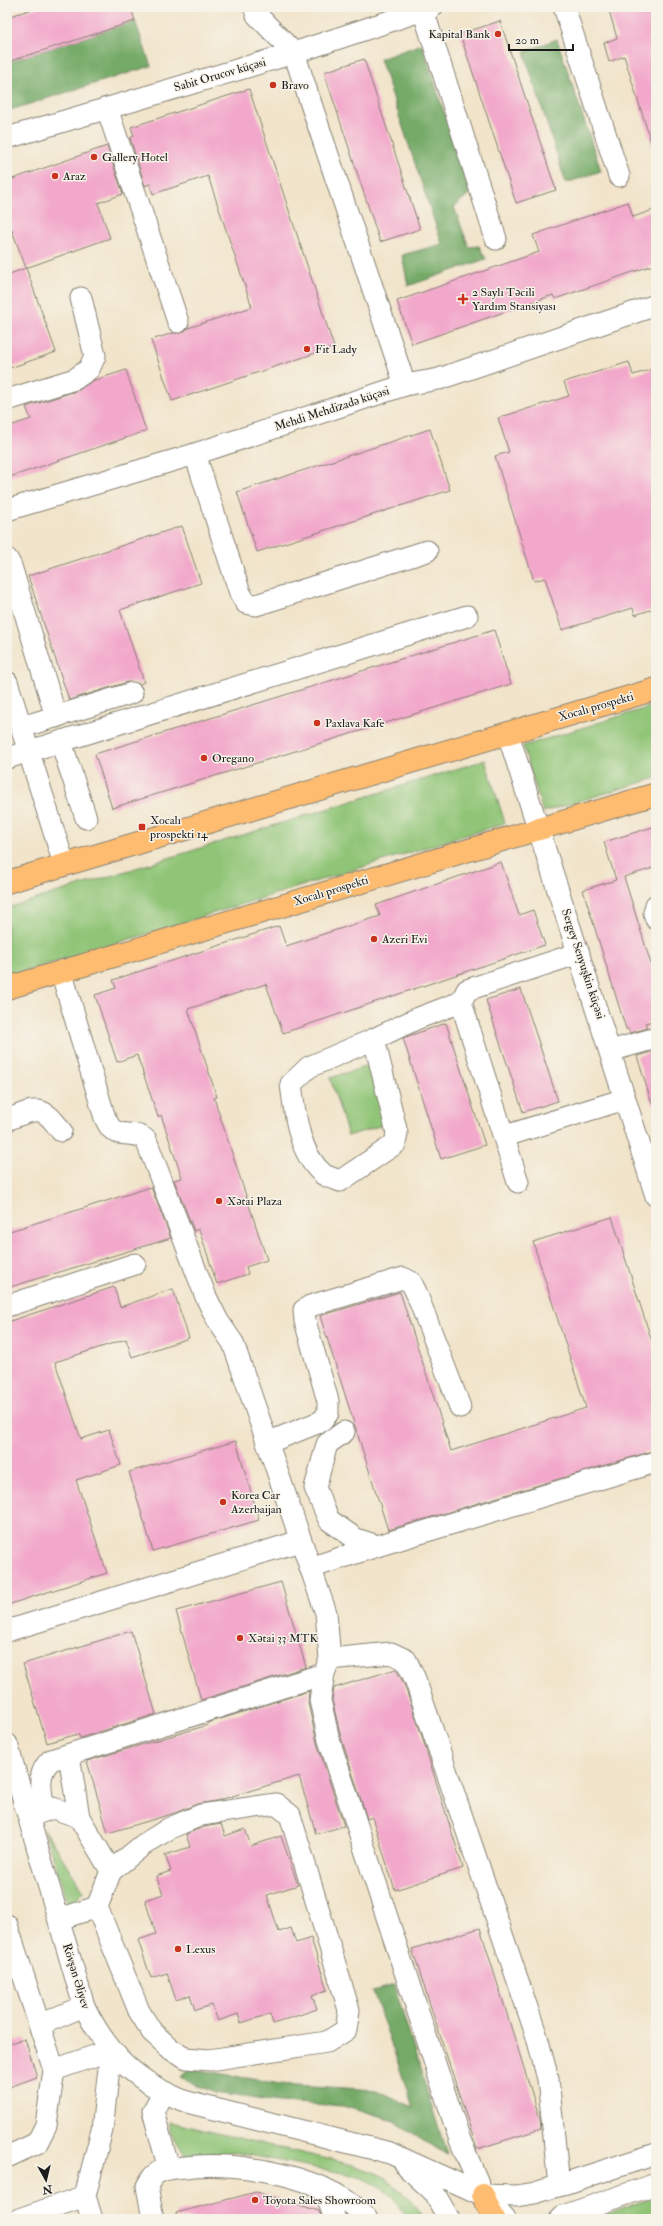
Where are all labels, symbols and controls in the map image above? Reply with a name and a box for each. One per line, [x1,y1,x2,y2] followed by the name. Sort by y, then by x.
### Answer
[509,26,573,52] scale bar
[428,27,490,42] place label: Kapital Bank
[493,29,503,39] marker: Kapital Bank
[515,33,540,48] text: 20 m
[172,55,268,95] street label: Sabit Orucov küçəsi
[281,78,309,93] place label: Bravo
[268,80,278,90] marker: Bravo
[102,150,168,165] place label: Gallery Hotel
[89,152,99,162] marker: Gallery Hotel
[62,169,86,184] place label: Araz
[50,171,60,181] marker: Araz
[472,285,556,314] place label: 2 Saylı Təcili Yardım Stansiyası
[457,293,469,305] marker: 2 Saylı Təcili Yardım Stansiyası
[315,342,357,357] place label: Fit Lady
[302,344,312,354] marker: Fit Lady
[273,383,391,435] street label: Mehdi Mehdizadə küçəsi
[557,689,635,725] street label: Xocalı prospekti
[325,716,385,731] place label: Paxlava Kafe
[312,718,322,728] marker: Paxlava Kafe
[212,751,254,766] place label: Oregano
[199,753,209,763] marker: Oregano
[149,813,208,842] place label: Xocalı prospekti 14
[137,822,147,832] marker: Xocalı prospekti 14
[292,873,370,909] street label: Xocalı prospekti
[558,907,608,1021] street label: Sergey Senyuşkin küçəsi
[381,932,427,947] place label: Azeri Evi
[369,934,379,944] marker: Azeri Evi
[227,1194,283,1209] place label: Xətai Plaza
[214,1196,224,1206] marker: Xətai Plaza
[230,1488,282,1517] place label: Korea Car Azerbaijan
[218,1497,228,1507] marker: Korea Car Azerbaijan
[248,1631,318,1646] place label: Xətai 33 MTK
[235,1633,245,1643] marker: Xətai 33 MTK
[59,1941,93,2011] street label: Rövşən Əliyev
[186,1942,215,1957] place label: Lexus
[173,1944,183,1954] marker: Lexus
[26,2160,66,2200] north arrow
[40,2182,54,2197] text: N
[263,2193,377,2208] place label: Toyota Sales Showroom
[250,2195,260,2205] marker: Toyota Sales Showroom

